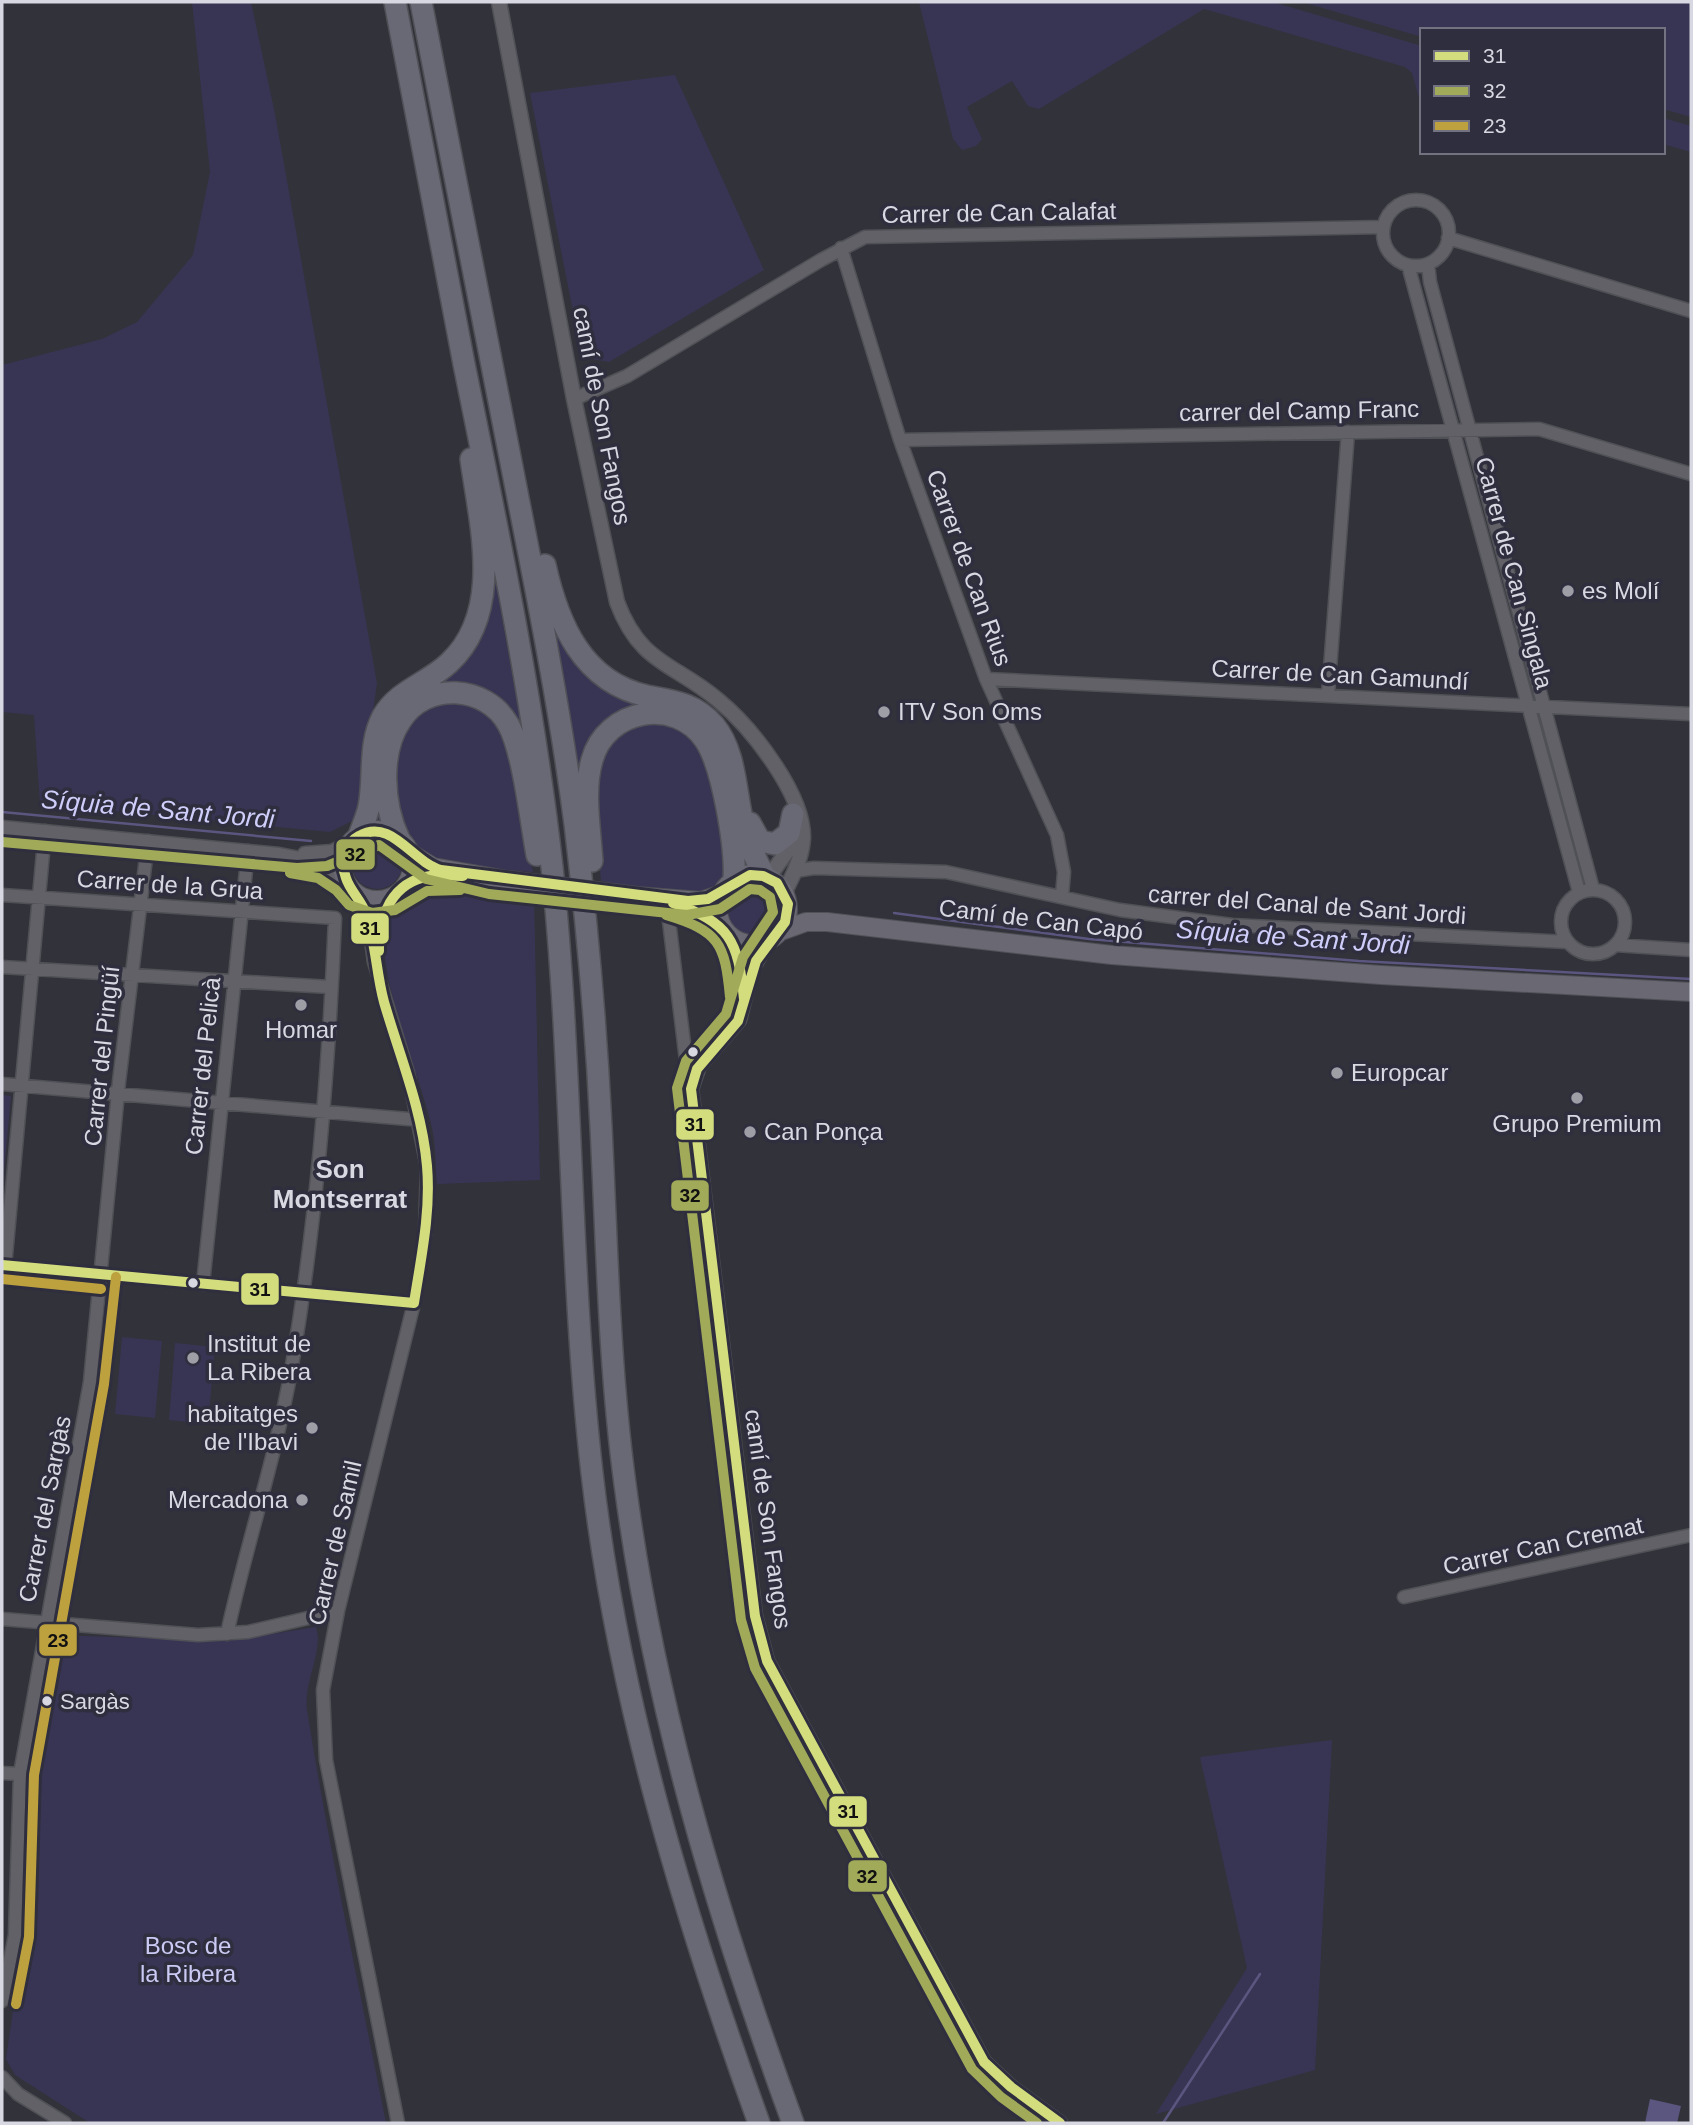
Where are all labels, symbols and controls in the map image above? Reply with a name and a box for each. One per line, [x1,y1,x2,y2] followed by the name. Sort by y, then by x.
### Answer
[1420,28,1665,154] legend
[1483,44,1506,67] text: 31
[1483,79,1506,102] text: 32
[1483,114,1506,137] text: 23
[881,197,1117,228] street label: Carrer de Can Calafat
[568,305,637,527] street label: camí de Son Fangos
[1179,395,1419,426] street label: carrer del Camp Franc
[1471,454,1559,692] street label: Carrer de Can Singala
[921,466,1018,670] street label: Carrer de Can Rius
[1582,577,1660,604] place label: es Molí
[1560,583,1576,599] marker: es Molí
[1211,654,1470,695] street label: Carrer de Can Gamundí
[898,698,1042,725] place label: ITV Son Oms
[876,704,892,720] marker: ITV Son Oms
[40,784,277,834] water label: Síquia de Sant Jordi
[335,838,376,871] line badge: 32
[344,844,366,865] text: 32
[76,865,265,905] street label: Carrer de la Grua
[1147,880,1467,929] street label: carrer del Canal de Sant Jordi
[937,894,1145,945] street label: Camí de Can Capó
[350,912,390,945] line badge: 31
[1175,914,1412,960] water label: Síquia de Sant Jordi
[359,918,381,939] text: 31
[79,964,124,1148] street label: Carrer del Pingüí
[180,975,225,1156] street label: Carrer del Pelicà
[293,997,309,1013] marker: Homar
[265,1016,337,1043] place label: Homar
[686,1045,700,1059] unlabelled marker
[1351,1059,1448,1086] place label: Europcar
[1329,1065,1345,1081] marker: Europcar
[1569,1090,1585,1106] marker: Grupo Premium
[675,1108,715,1141] line badge: 31
[1492,1110,1662,1137] place label: Grupo Premium
[684,1114,706,1135] text: 31
[764,1118,883,1145] place label: Can Ponça
[742,1124,758,1140] marker: Can Ponça
[273,1154,408,1214] district label: Son Montserrat
[670,1179,710,1212] line badge: 32
[679,1185,701,1206] text: 32
[240,1272,280,1306] line badge: 31
[186,1276,200,1290] unlabelled marker
[249,1279,271,1300] text: 31
[207,1330,312,1385] place label: Institut de La Ribera
[185,1350,201,1366] marker: Institut de La Ribera
[187,1400,298,1455] place label: habitatges de l'Ibavi
[740,1407,797,1630] street label: camí de Son Fangos
[13,1413,76,1604] street label: Carrer del Sargàs
[304,1420,320,1436] marker: habitatges de l'Ibavi
[302,1458,367,1628] street label: Carrer de Samil
[168,1486,289,1513] place label: Mercadona
[294,1492,310,1508] marker: Mercadona
[1440,1511,1646,1580] street label: Carrer Can Cremat
[38,1623,78,1657] line badge: 23
[47,1630,69,1651] text: 23
[60,1689,130,1714] place label: Sargàs
[40,1694,54,1708] marker: Sargàs
[828,1795,868,1828] line badge: 31
[837,1801,859,1822] text: 31
[847,1859,888,1893] line badge: 32
[856,1866,878,1887] text: 32
[140,1932,237,1987] park label: Bosc de la Ribera

